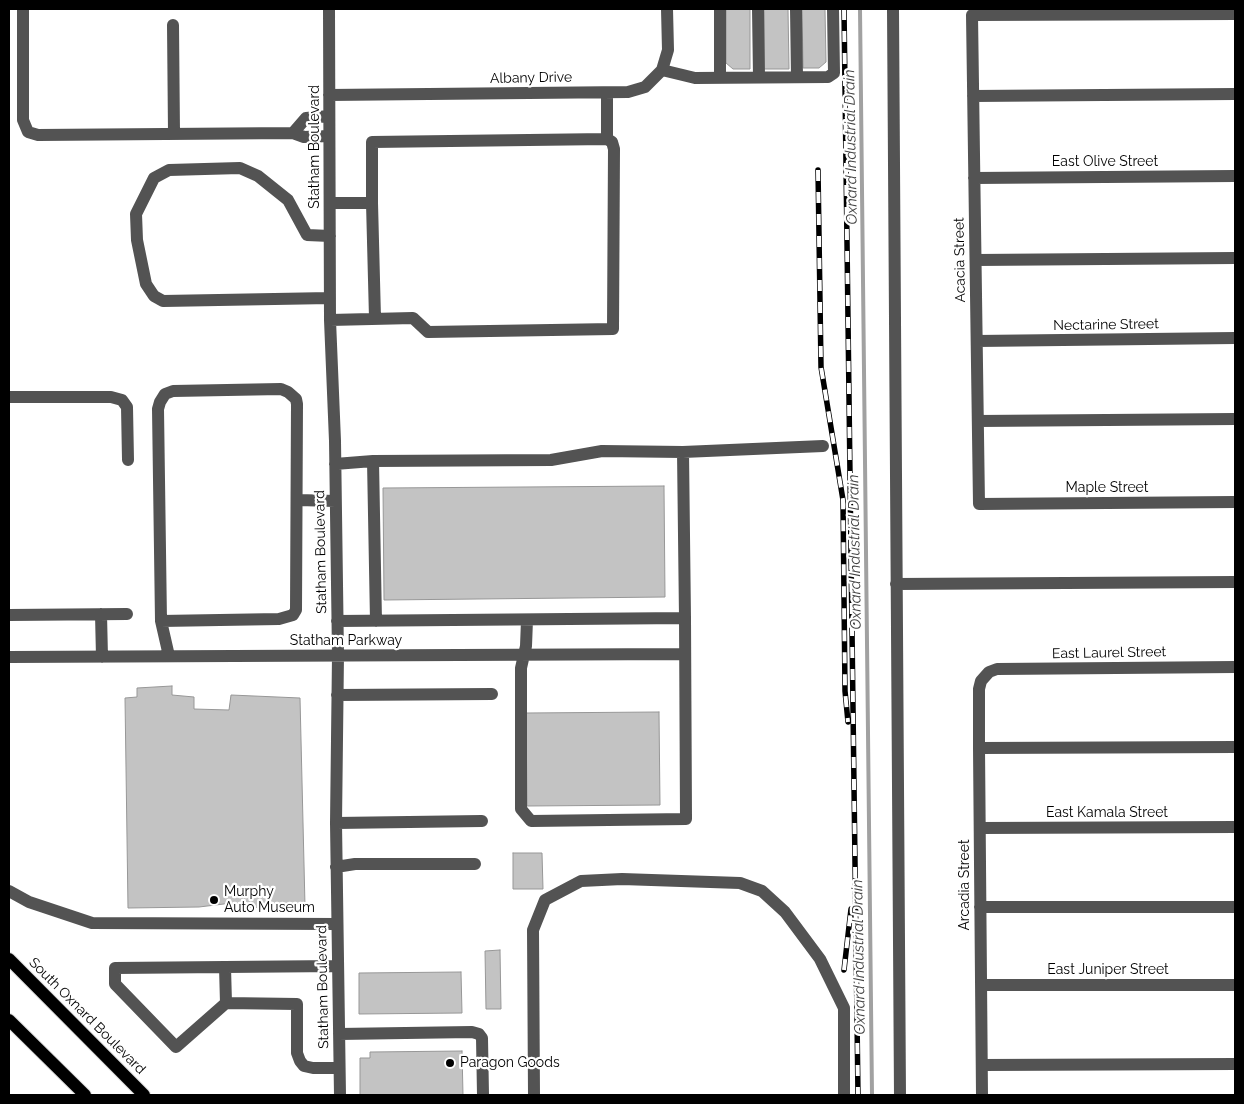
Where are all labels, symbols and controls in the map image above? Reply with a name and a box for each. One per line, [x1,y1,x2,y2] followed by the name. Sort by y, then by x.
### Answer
[490,69,572,87] street label: Albany Drive
[841,69,861,225] water label: Oxnard Industrial Drain
[307,85,323,209] street label: Statham Boulevard
[1052,154,1158,170] street label: East Olive Street
[951,217,969,303] street label: Acacia Street
[1053,316,1159,334] street label: Nectarine Street
[845,474,865,630] water label: Oxnard Industrial Drain
[1066,480,1148,496] street label: Maple Street
[312,490,330,614] street label: Statham Boulevard
[290,633,402,649] street label: Statham Parkway
[1052,644,1166,662] street label: East Laurel Street
[1046,805,1168,821] street label: East Kamala Street
[957,839,973,931] street label: Arcadia Street
[849,879,869,1035] water label: Oxnard Industrial Drain
[224,884,315,916] place label: Murphy Auto Museum
[208,894,220,906] marker: Murphy Auto Museum
[314,925,332,1049] street label: Statham Boulevard
[25,954,149,1078] street label: South Oxnard Boulevard
[1047,962,1169,978] street label: East Juniper Street
[460,1055,560,1071] place label: Paragon Goods
[444,1057,456,1069] marker: Paragon Goods

